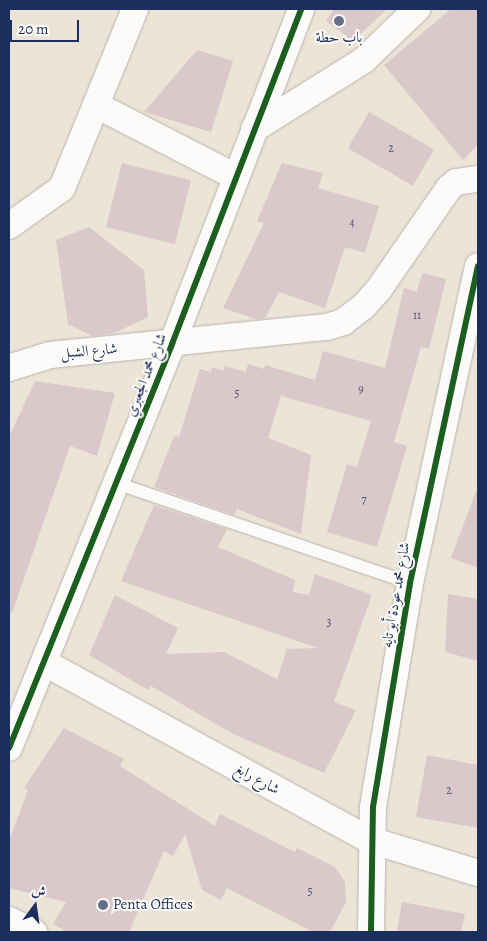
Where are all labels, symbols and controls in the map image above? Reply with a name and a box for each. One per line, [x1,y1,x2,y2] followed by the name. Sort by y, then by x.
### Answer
[12,10,81,42] scale bar
[333,15,345,27] marker: باب حطة
[18,19,49,39] text: 20 m
[316,29,362,47] place label: باب حطة
[388,142,394,156] house number: 2
[349,216,355,230] house number: 4
[413,309,421,323] house number: 11
[121,331,171,419] street label: شارع محمد الجعبري
[60,340,118,362] street label: شارع الشبل
[358,383,364,397] house number: 9
[234,387,240,401] house number: 5
[361,493,367,507] house number: 7
[378,541,414,649] street label: شارع محمد عودة أبو تايه
[327,616,331,630] house number: 3
[231,759,283,799] street label: شارع رابغ
[446,784,452,798] house number: 2
[30,880,48,902] text: ش
[10,881,60,931] north arrow
[307,885,313,899] house number: 5
[113,896,193,914] place label: Penta Offices
[97,899,109,911] marker: Penta Offices

